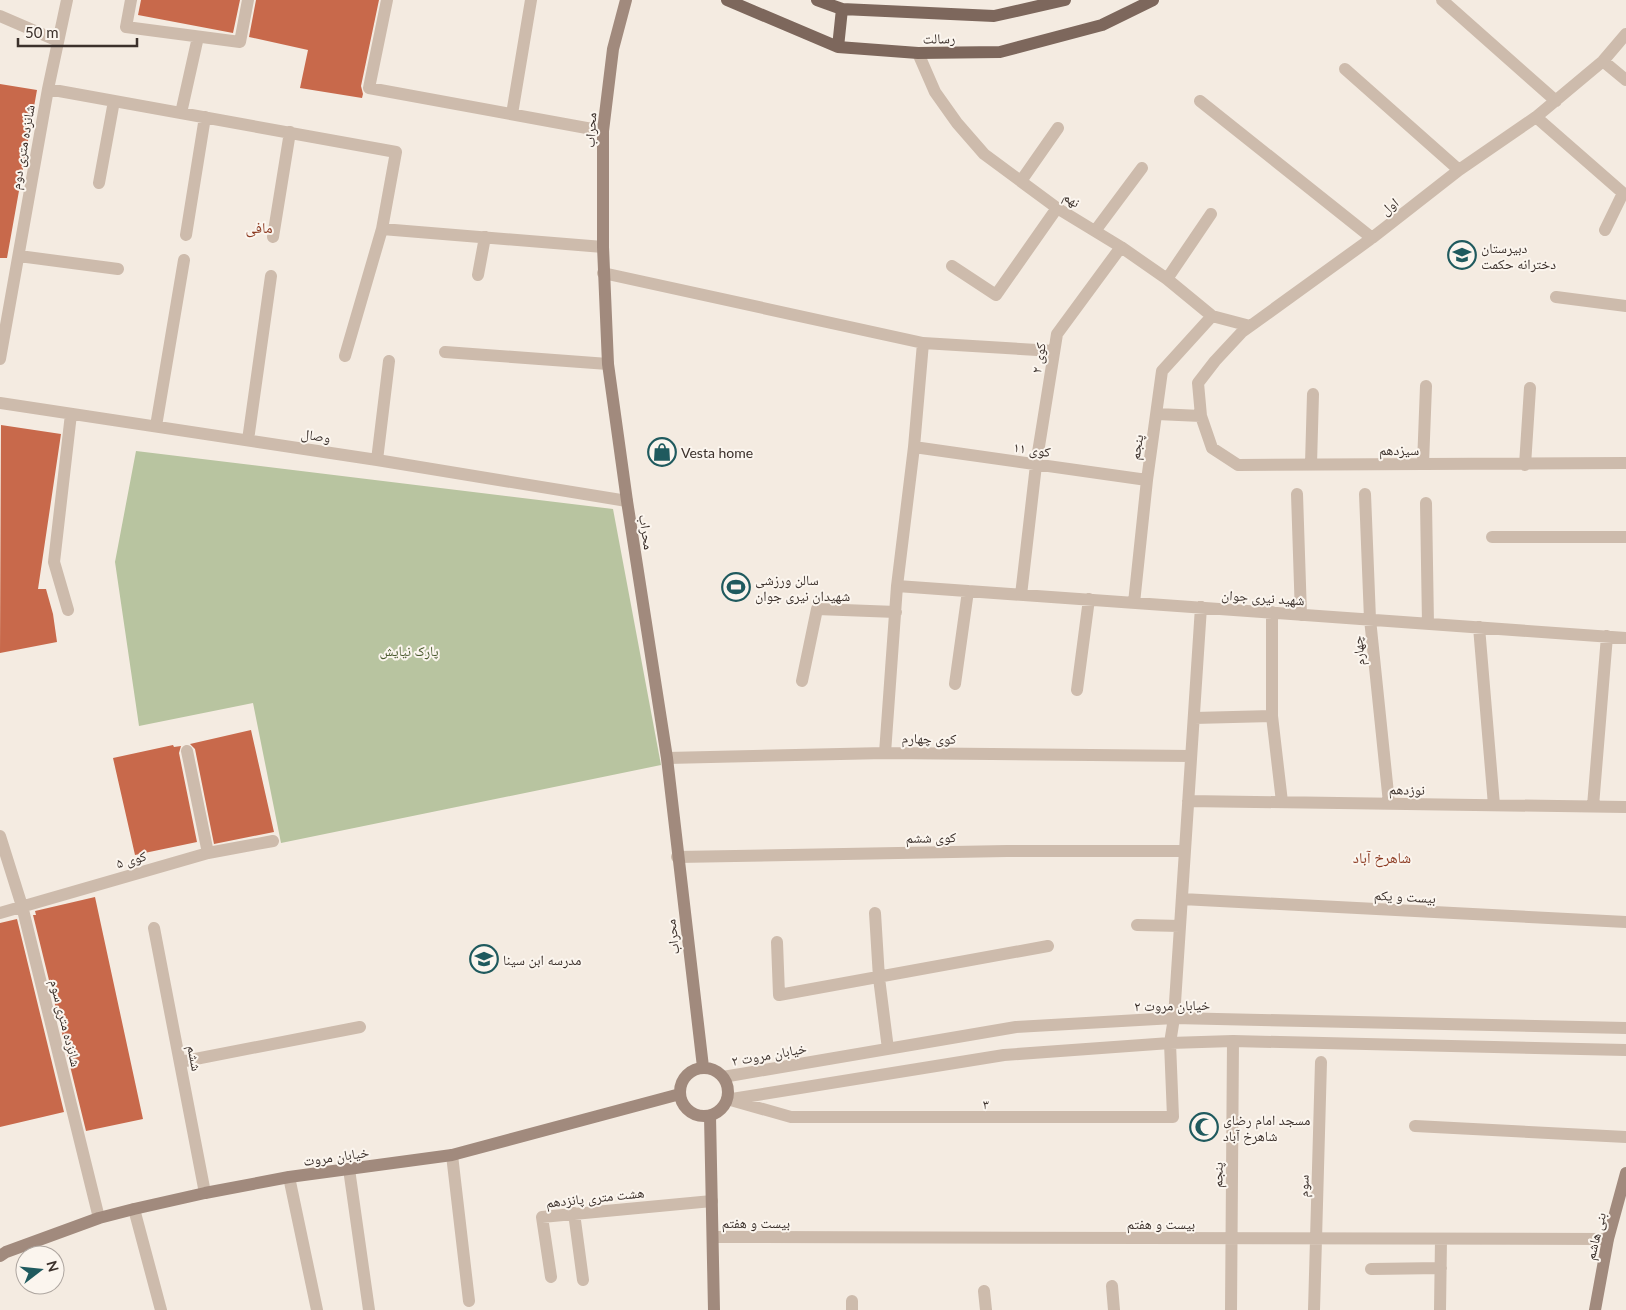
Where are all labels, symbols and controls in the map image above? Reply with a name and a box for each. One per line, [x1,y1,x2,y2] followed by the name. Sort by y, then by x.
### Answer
[18,15,136,47] scale bar
[25,23,59,41] text: 50 m
[923,29,955,48] street label: رسالت
[6,103,40,191] street label: شانزده متری دوم
[581,112,600,148] street label: محراب
[1059,187,1084,212] street label: نهم
[1377,194,1402,219] street label: اول
[245,218,273,238] district label: مافی
[1481,239,1556,273] place label: دبیرستان دخترانه حکمت
[1447,240,1477,270] school or university icon: دبیرستان دخترانه حکمت
[1027,341,1050,375] street label: کوی ۲
[300,424,332,447] street label: وصال
[1126,433,1148,461] street label: پنجم
[647,437,677,467] shop icon: Vesta home
[1012,438,1052,461] street label: کوی ۱۱
[1379,441,1419,460] street label: سیزدهم
[681,444,753,461] place label: Vesta home
[635,513,658,551] street label: محراب
[755,571,850,605] place label: سالن ورزشی شهیدان نیری جوان
[721,572,751,602] sports icon: سالن ورزشی شهیدان نیری جوان
[1221,586,1305,609] street label: شهید نیری جوان
[1348,635,1370,667] street label: چهارم
[380,642,439,660] park label: پارک نیایش
[902,729,957,749] street label: کوی چهارم
[1389,780,1425,800] street label: نوزدهم
[906,828,957,848] street label: کوی ششم
[114,847,149,872] street label: کوی ۵
[1353,848,1411,868] district label: شاهرخ آباد
[1374,886,1437,908] street label: بیست و یکم
[661,918,684,956] street label: محراب
[469,944,499,974] school or university icon: مدرسه ابن سینا
[503,951,581,969] place label: مدرسه ابن سینا
[45,978,85,1069] street label: شانزده متری سوم
[1134,996,1210,1015] street label: خیابان مروت ۲
[730,1039,808,1070] street label: خیابان مروت ۲
[182,1044,206,1073] street label: ششم
[983,1095,989,1112] street label: ۳
[1223,1111,1311,1146] place label: مسجد امام رضای شاهرخ آباد
[1189,1112,1219,1142] mosque icon: مسجد امام رضای شاهرخ آباد
[302,1143,370,1170] street label: خیابان مروت
[1208,1162,1228,1188] street label: پنجم
[1294,1175,1314,1197] street label: سوم
[545,1183,645,1213] street label: هشت متری پانزدهم
[1581,1210,1611,1262] street label: بنی هاشم
[722,1214,790,1233] street label: بیست و هفتم
[1127,1215,1195,1234] street label: بیست و هفتم
[15,1245,65,1295] north arrow
[43,1259,63,1274] text: N

